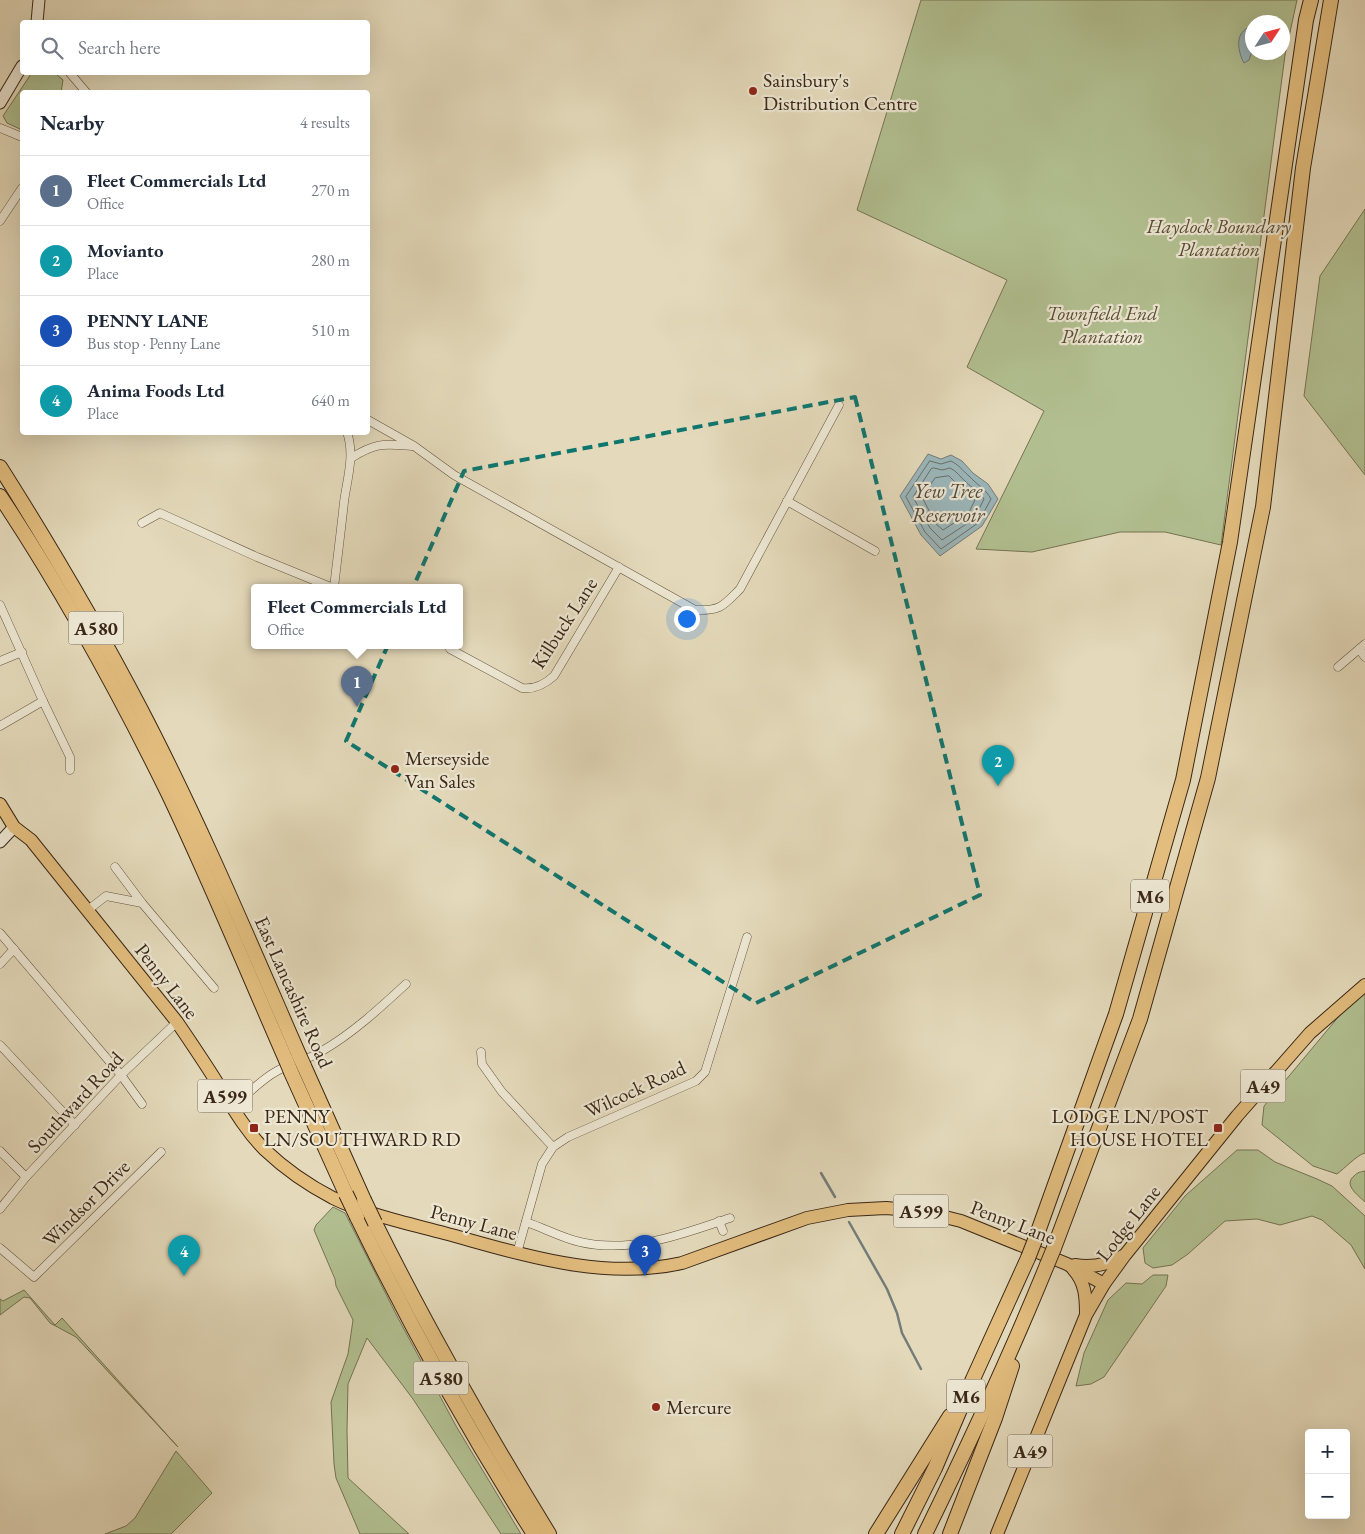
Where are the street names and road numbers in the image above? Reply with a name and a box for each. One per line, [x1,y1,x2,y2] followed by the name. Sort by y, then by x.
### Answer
[525,572,603,674] street label: Kilbuck Lane
[68,612,124,644] road number: A580
[1131,879,1169,912] road number: M6
[249,912,339,1073] street label: East Lancashire Road
[129,938,205,1024] street label: Penny Lane
[21,1045,129,1158] street label: Southward Road
[580,1054,691,1124] street label: Wilcock Road
[1240,1070,1286,1102] road number: A49
[198,1080,252,1112] road number: A599
[37,1154,135,1252] street label: Windsor Drive
[1090,1179,1166,1267] street label: Lodge Lane
[894,1194,948,1228] road number: A599
[967,1194,1059,1250] street label: Penny Lane
[428,1198,521,1246] street label: Penny Lane
[414,1362,468,1395] road number: A580
[947,1380,985,1412] road number: M6
[1008,1434,1052,1468] road number: A49

